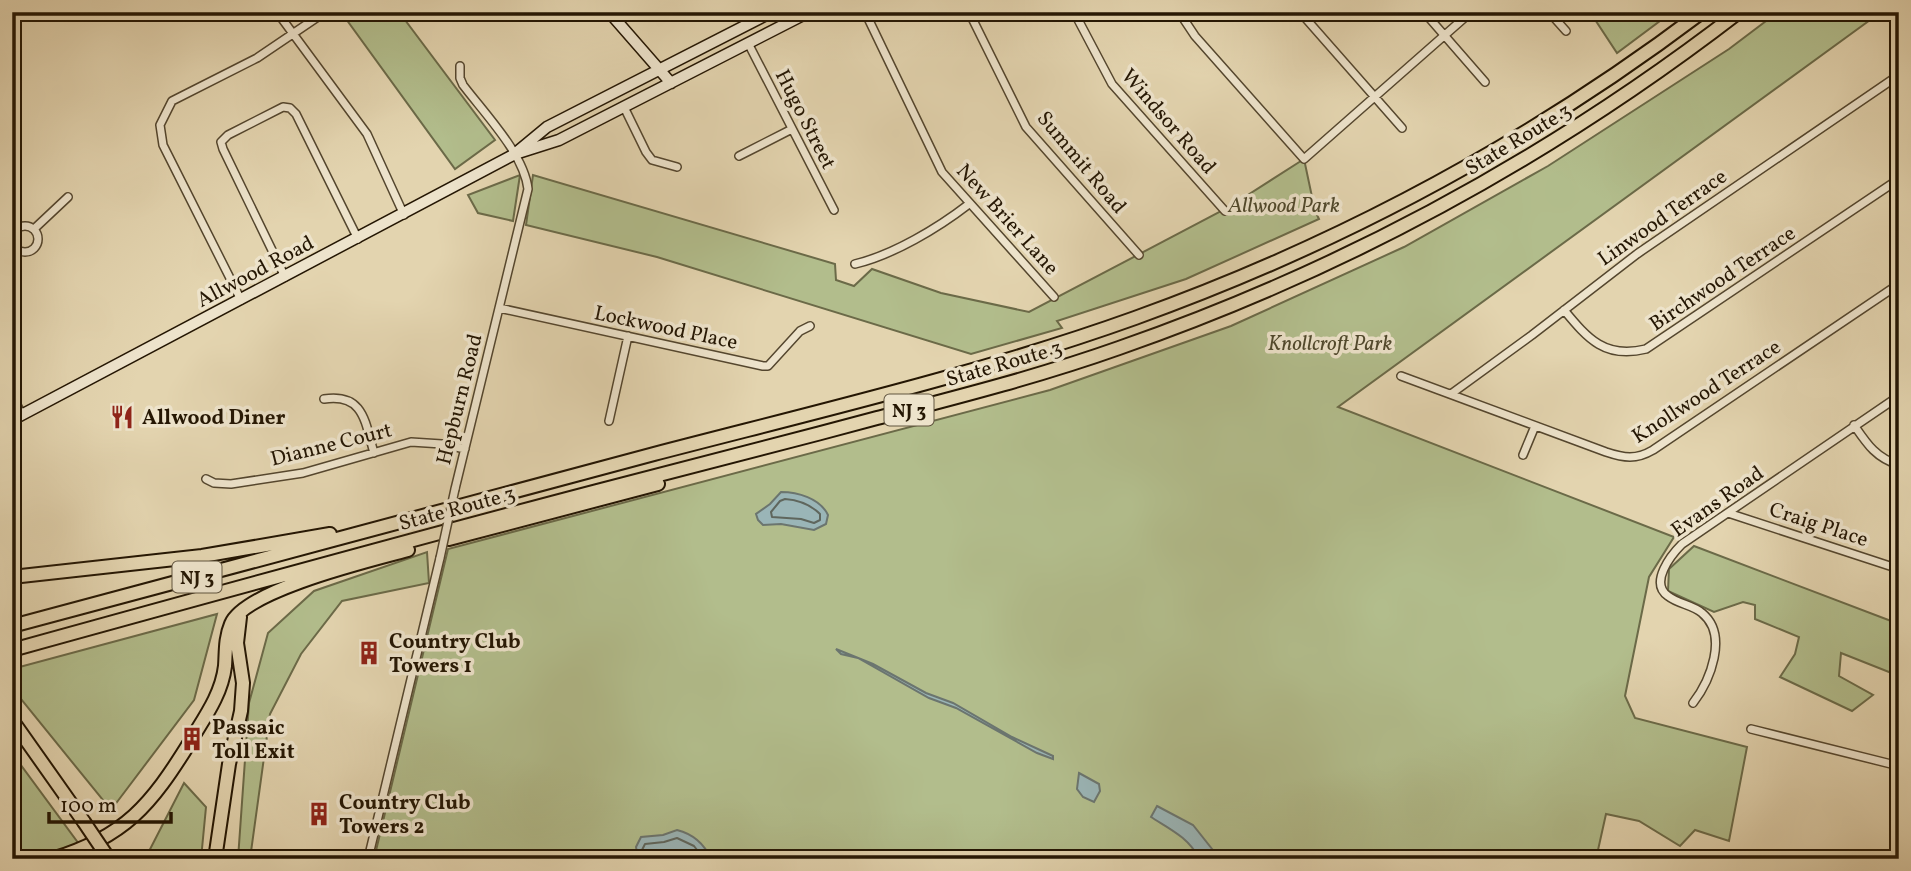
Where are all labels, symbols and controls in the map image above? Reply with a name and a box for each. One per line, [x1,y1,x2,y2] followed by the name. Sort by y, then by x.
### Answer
[1114,63,1222,181] street label: Windsor Road
[767,65,842,175] street label: Hugo Street
[1460,97,1577,183] street label: State Route 3
[1029,105,1132,221] street label: Summit Road
[949,158,1065,282] street label: New Brier Lane
[1592,163,1733,274] street label: Linwood Terrace
[1227,192,1340,221] park label: Allwood Park
[1644,219,1802,339] street label: Birchwood Terrace
[192,229,320,315] street label: Allwood Road
[591,299,740,358] street label: Lockwood Place
[1268,330,1392,359] park label: Knollcroft Park
[430,331,491,468] street label: Hepburn Road
[1627,333,1787,451] street label: Knollwood Terrace
[943,334,1066,395] street label: State Route 3
[884,394,934,426] road number: NJ 3
[108,403,136,431] restaurant icon: Allwood Diner
[142,404,285,433] place label: Allwood Diner
[268,416,395,475] street label: Dianne Court
[1666,460,1770,545] street label: Evans Road
[396,480,519,539] street label: State Route 3
[1765,496,1872,555] street label: Craig Place
[172,562,222,592] road number: NJ 3
[389,628,521,681] place label: Country Club Towers 1
[355,639,383,667] building icon: Country Club Towers 1
[212,714,295,767] place label: Passaic Toll Exit
[178,725,206,753] building icon: Passaic Toll Exit
[49,780,172,824] scale bar
[339,789,471,842] place label: Country Club Towers 2
[60,792,117,821] text: 100 m
[305,800,333,828] building icon: Country Club Towers 2

